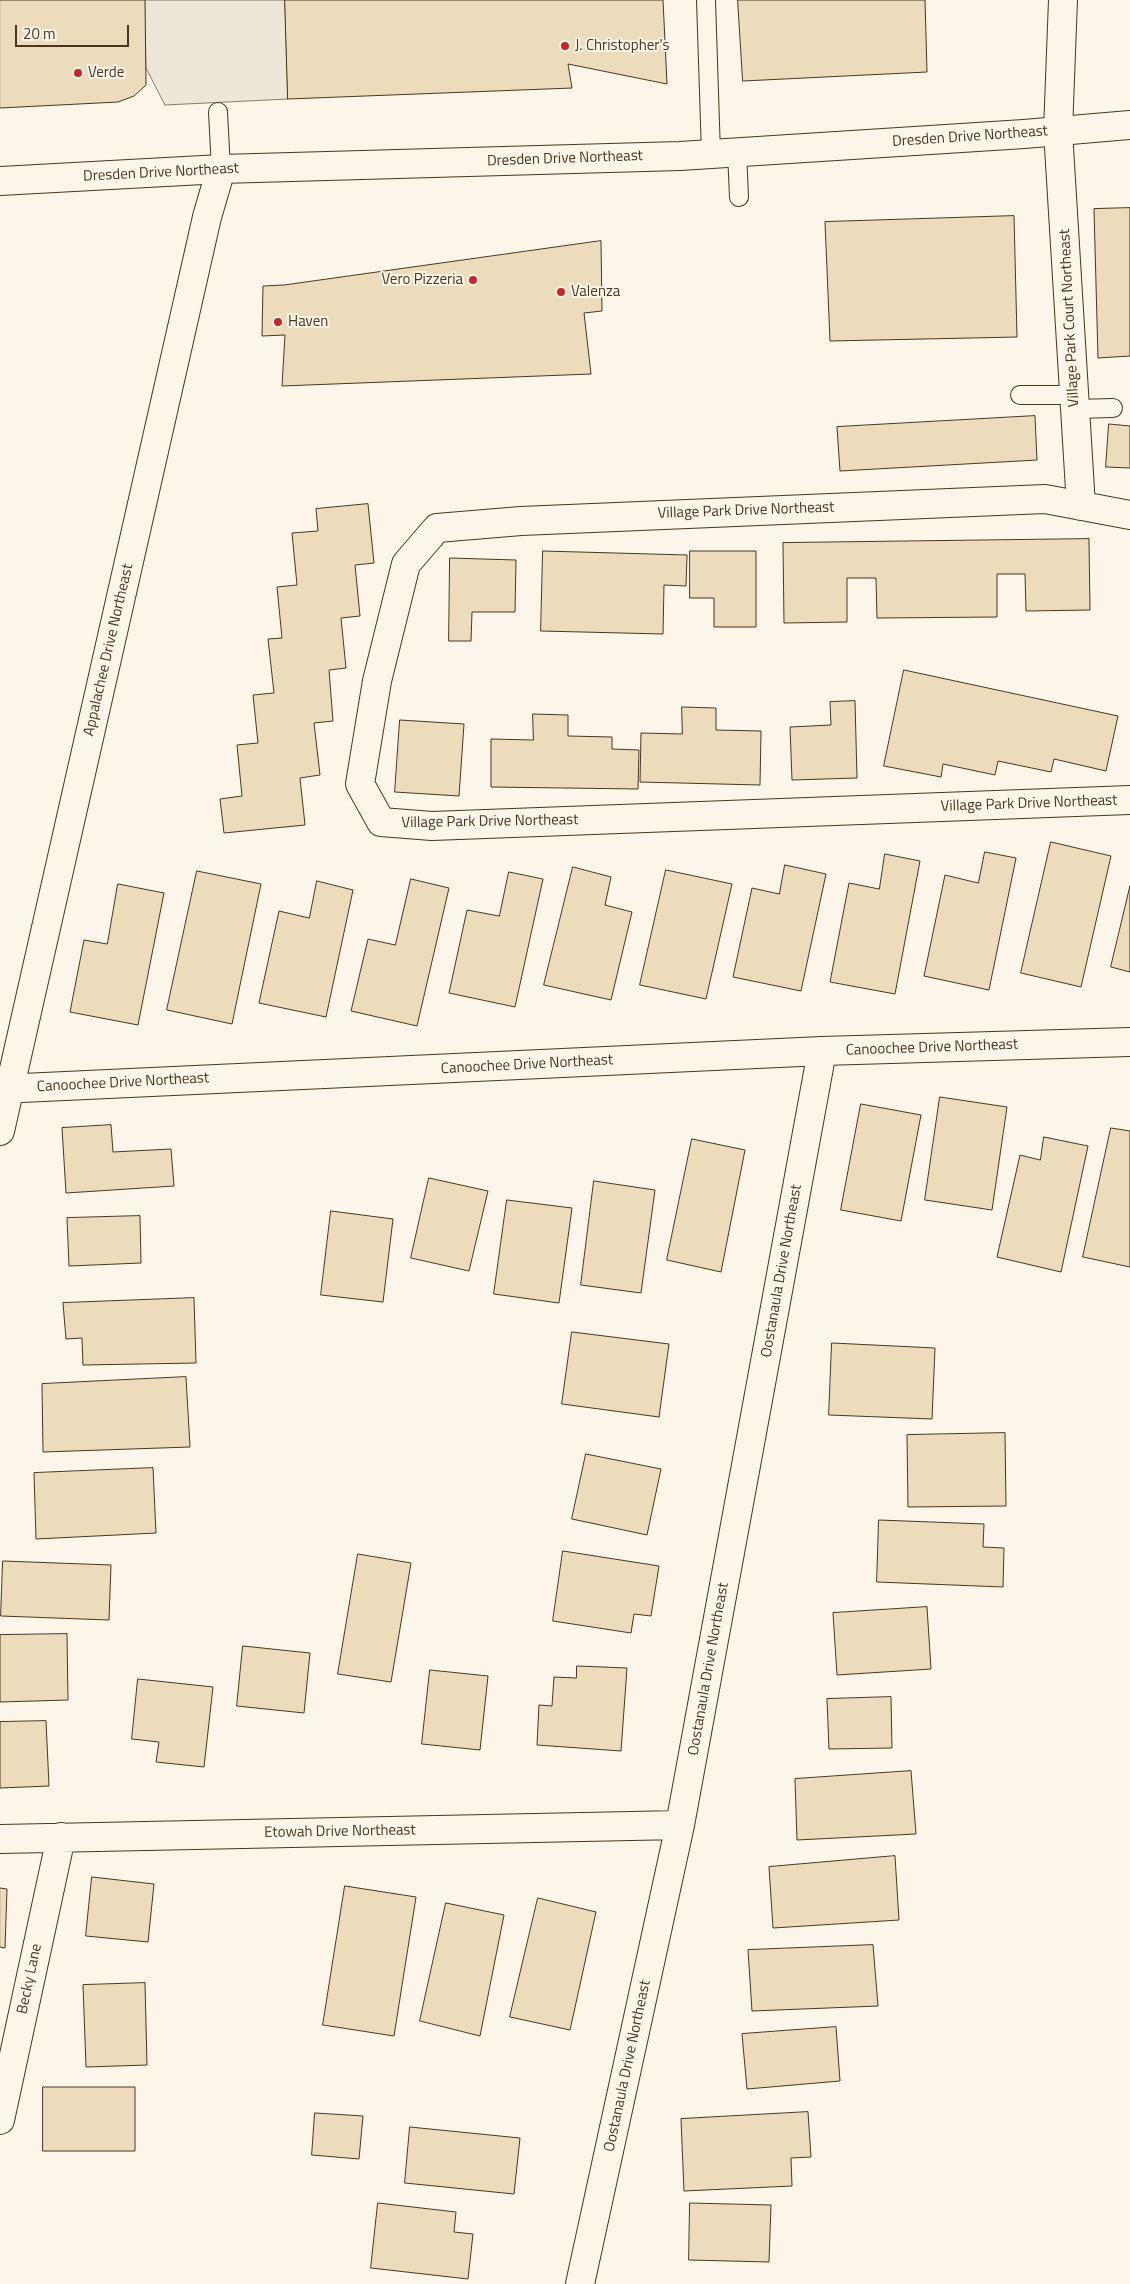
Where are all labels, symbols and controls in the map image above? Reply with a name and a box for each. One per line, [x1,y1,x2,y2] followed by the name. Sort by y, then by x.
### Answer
[18,15,131,47] scale bar
[23,22,56,45] text: 20 m
[575,37,669,55] place label: J. Christopher's
[559,40,571,52] marker: J. Christopher's
[88,64,124,82] place label: Verde
[72,67,84,79] marker: Verde
[892,123,1048,151] street label: Dresden Drive Northeast
[487,147,643,171] street label: Dresden Drive Northeast
[83,160,239,186] street label: Dresden Drive Northeast
[1056,228,1084,408] street label: Village Park Court Northeast
[382,271,463,289] place label: Vero Pizzeria
[467,274,479,286] marker: Vero Pizzeria
[571,283,620,301] place label: Valenza
[555,286,567,298] marker: Valenza
[288,313,328,331] place label: Haven
[272,316,284,328] marker: Haven
[657,499,835,523] street label: Village Park Drive Northeast
[80,562,138,738] street label: Appalachee Drive Northeast
[940,792,1118,816] street label: Village Park Drive Northeast
[401,811,579,833] street label: Village Park Drive Northeast
[845,1036,1019,1060] street label: Canoochee Drive Northeast
[440,1051,614,1079] street label: Canoochee Drive Northeast
[36,1069,210,1097] street label: Canoochee Drive Northeast
[758,1183,806,1359] street label: Oostanaula Drive Northeast
[685,1581,733,1757] street label: Oostanaula Drive Northeast
[264,1822,416,1842] street label: Etowah Drive Northeast
[14,1942,46,2016] street label: Becky Lane
[601,1978,655,2154] street label: Oostanaula Drive Northeast

